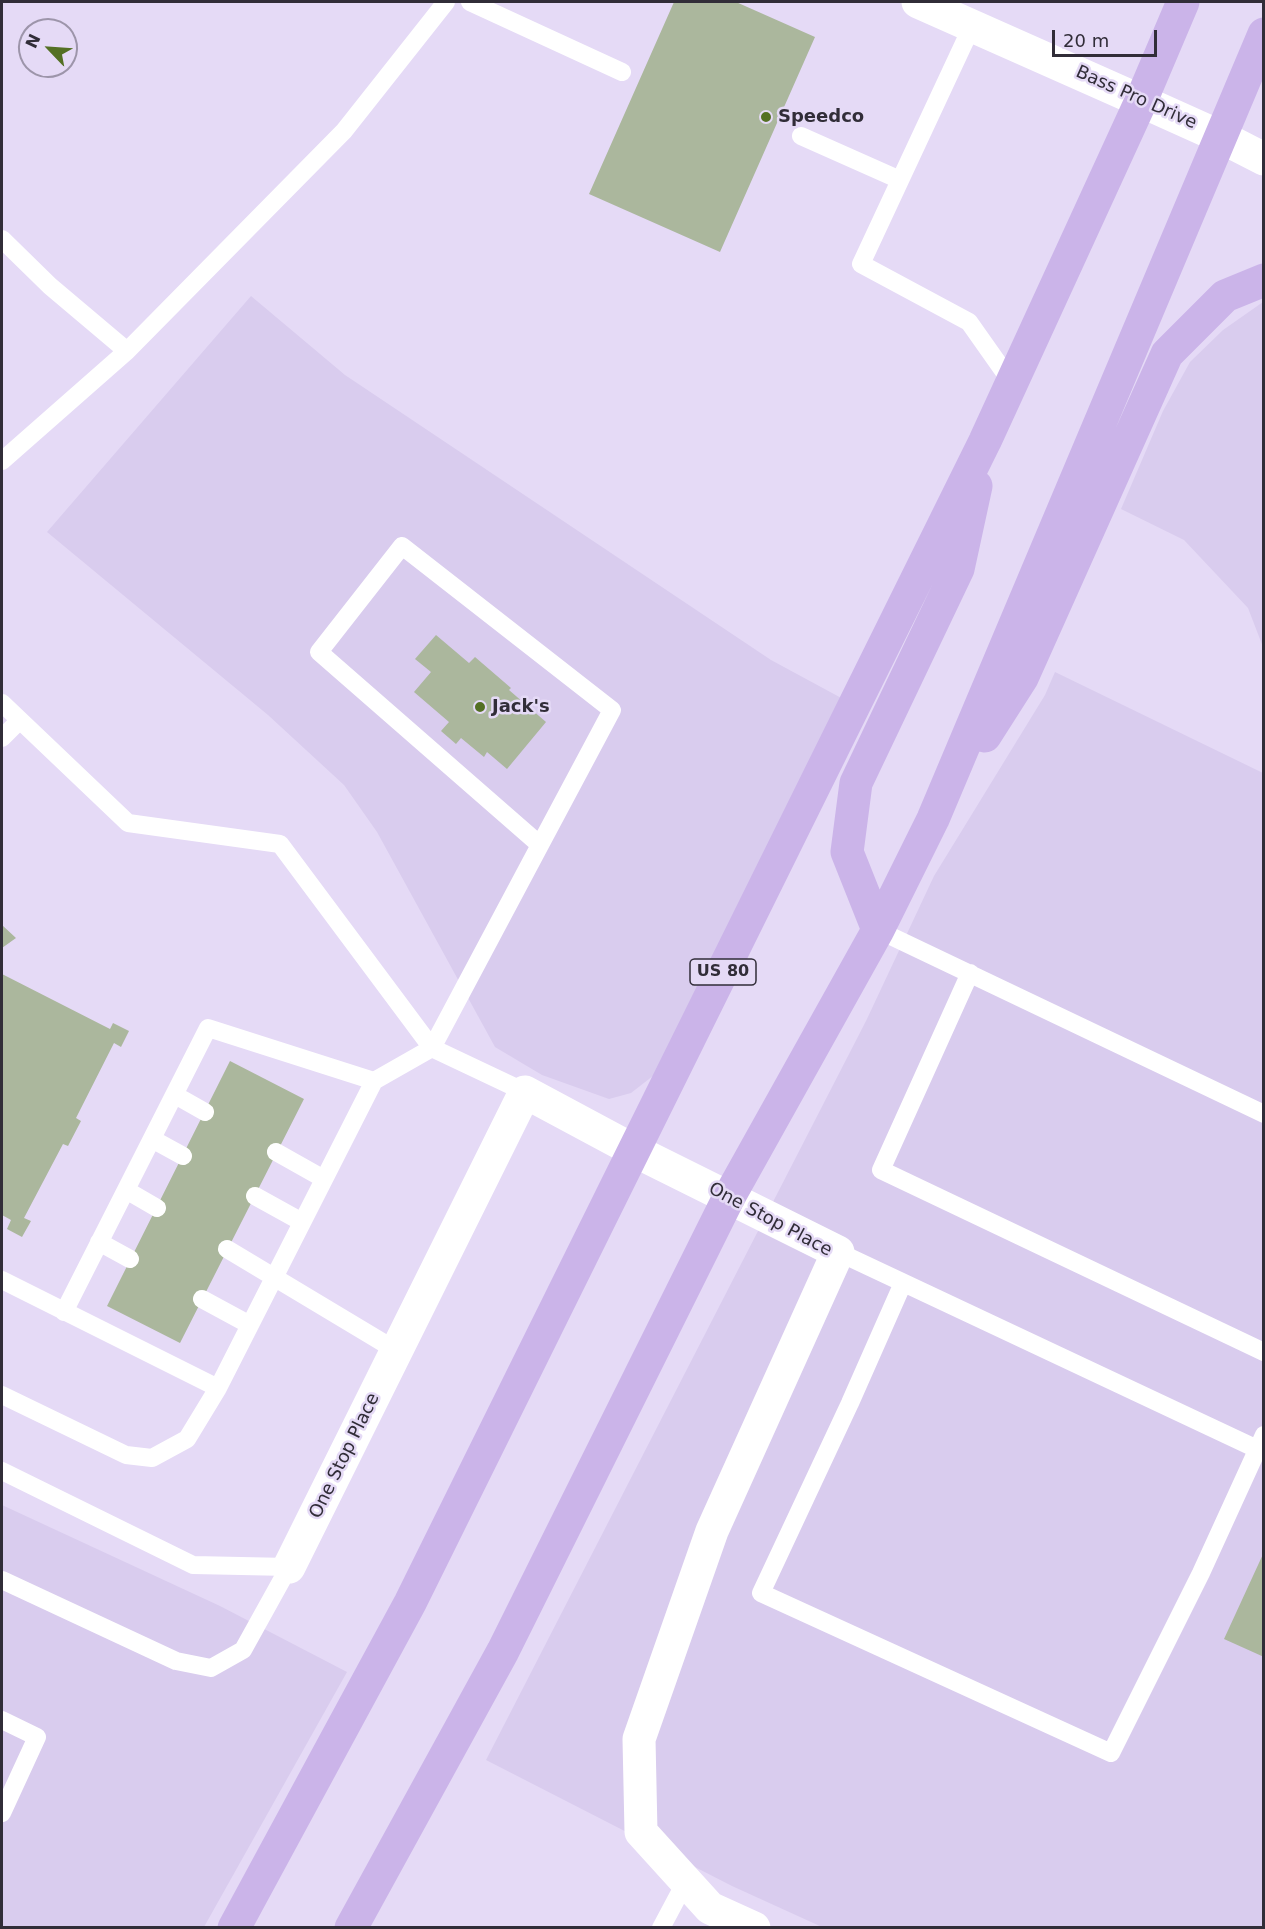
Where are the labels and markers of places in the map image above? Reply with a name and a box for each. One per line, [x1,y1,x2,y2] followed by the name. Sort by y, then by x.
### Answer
[778,106,864,128] place label: Speedco
[759,110,773,124] marker: Speedco
[492,696,550,718] place label: Jack's
[473,700,487,714] marker: Jack's

